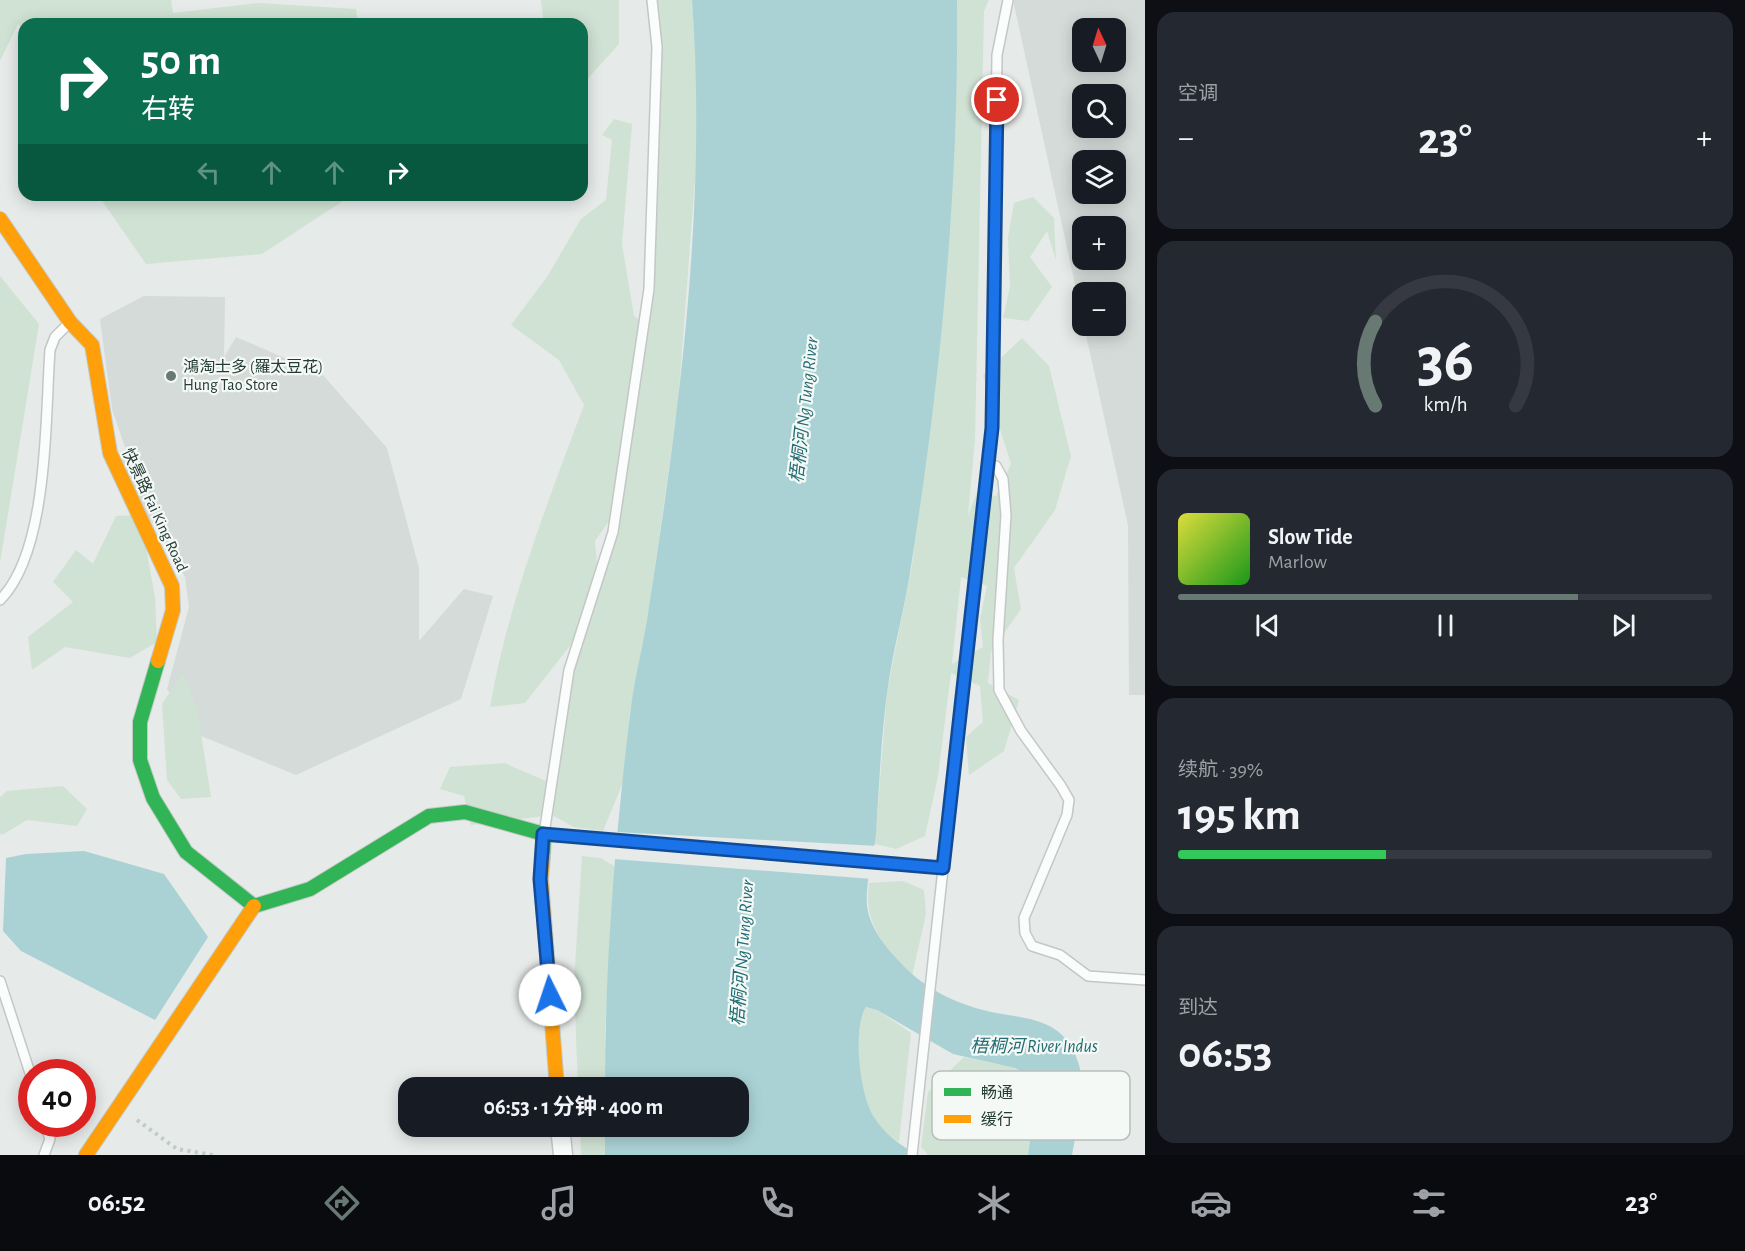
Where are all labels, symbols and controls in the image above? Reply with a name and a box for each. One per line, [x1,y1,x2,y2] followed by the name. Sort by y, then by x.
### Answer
[1072,18,1126,72] north arrow
[1072,18,1126,336] map controls
[141,40,221,82] text: 50 m
[42,42,120,120] icon: right
[971,74,1022,125] pin
[980,83,1013,116] icon: arrive
[1072,84,1126,138] button: search
[1178,84,1218,104] text: 空调
[141,96,195,123] text: 右转
[1418,117,1472,162] text: 23°
[1178,122,1194,155] text: −
[1696,122,1712,155] text: +
[1072,150,1126,204] button: layers
[192,156,225,189] icon: left
[255,156,288,189] icon: ahead
[318,156,351,189] icon: ahead
[381,156,414,189] icon: right
[1072,216,1126,270] button: +
[1072,282,1126,336] button: −
[1416,330,1474,392] text: 36
[786,335,822,484] water label: 梧桐河 Ng Tung River
[183,358,323,393] place label: 鴻淘士多 (羅太豆花) Hung Tao Store
[164,369,178,383] marker: 鴻淘士多 (羅太豆花) Hung Tao Store
[1423,394,1467,415] text: km/h
[119,445,192,574] street label: 快景路 Fai King Road
[1268,526,1353,548] text: Slow Tide
[1268,552,1327,572] text: Marlow
[1251,609,1284,642] icon: previous
[1429,609,1462,642] icon: pause
[1607,609,1640,642] icon: next
[1178,760,1263,780] text: 续航 · 39%
[1178,793,1301,838] text: 195 km
[727,878,757,1027] water label: 梧桐河 Ng Tung River
[518,963,582,1027] position arrow
[1178,998,1218,1018] text: 到达
[1178,1031,1272,1076] text: 06:53
[970,1036,1098,1056] water label: 梧桐河 River Indus
[18,1059,96,1137] speed limit sign: 40
[932,1071,1130,1140] legend
[981,1084,1013,1101] text: 畅通
[484,1096,663,1118] text: 06:53 · 1 分钟 · 400 m
[981,1111,1013,1128] text: 缓行
[321,1182,363,1224] icon: directions
[538,1182,580,1224] icon: music
[756,1182,798,1224] icon: phone
[973,1182,1015,1224] icon: climate
[1190,1182,1232,1224] icon: car
[1408,1182,1450,1224] icon: filters
[88,1189,145,1216] text: 06:52
[1625,1189,1657,1216] text: 23°

